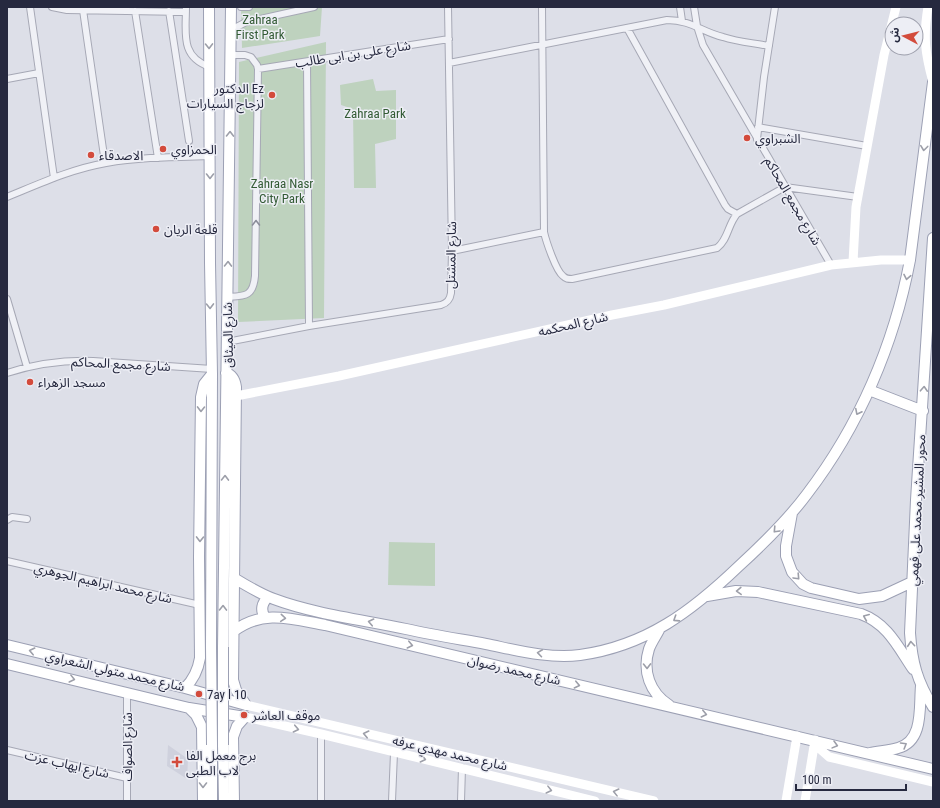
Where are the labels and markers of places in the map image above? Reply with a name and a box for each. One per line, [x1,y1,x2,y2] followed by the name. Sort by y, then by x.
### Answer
[187,81,264,114] place label: الدكتور Ez لزجاج السيارات
[267,90,277,100] marker: الدكتور Ez لزجاج السيارات
[755,131,801,149] place label: الشبراوي
[742,133,752,143] marker: الشبراوي
[171,142,217,160] place label: الحمزاوي
[158,144,168,154] marker: الحمزاوي
[99,148,143,163] place label: الاصدقاء
[86,150,96,160] marker: الاصدقاء
[164,222,218,238] place label: قلعة الريان
[151,224,161,234] marker: قلعة الريان
[38,375,106,390] place label: مسجد الزهراء
[25,377,35,387] marker: مسجد الزهراء
[207,687,247,702] place label: 7ay l 10
[194,689,204,699] marker: 7ay l 10
[251,708,321,723] place label: موقف العاشر
[239,710,249,720] marker: موقف العاشر
[186,748,256,779] place label: برج معمل الفا لاب الطبى
[171,756,183,768] marker: برج معمل الفا لاب الطبى

